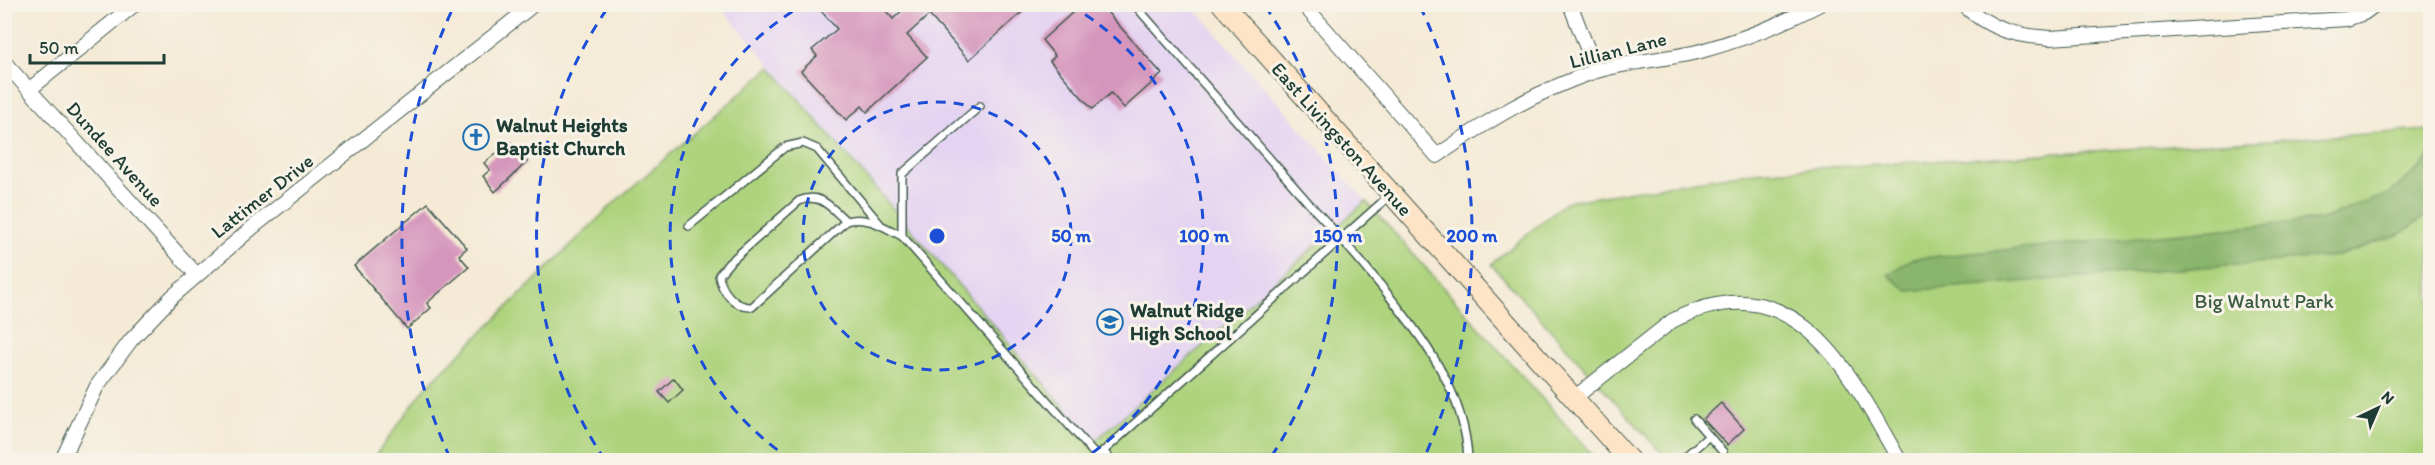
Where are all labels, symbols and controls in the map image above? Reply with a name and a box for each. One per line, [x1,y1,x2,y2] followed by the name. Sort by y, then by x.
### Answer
[1567,26,1669,74] street label: Lillian Lane
[30,27,164,65] scale bar
[39,37,79,59] text: 50 m
[1267,57,1417,221] street label: East Livingston Avenue
[61,96,169,212] street label: Dundee Avenue
[496,113,628,161] place label: Walnut Heights Baptist Church
[461,122,491,152] church icon: Walnut Heights Baptist Church
[206,149,318,243] street label: Lattimer Drive
[1051,225,1092,247] text: 50 m
[1179,225,1230,247] text: 100 m
[1314,225,1363,247] text: 150 m
[1447,225,1498,247] text: 200 m
[927,226,947,246] centre of rings
[2195,289,2334,313] park label: Big Walnut Park
[1130,298,1244,346] place label: Walnut Ridge High School
[1095,307,1125,337] school or university icon: Walnut Ridge High School
[2348,378,2408,438] north arrow
[2378,387,2399,408] text: N

